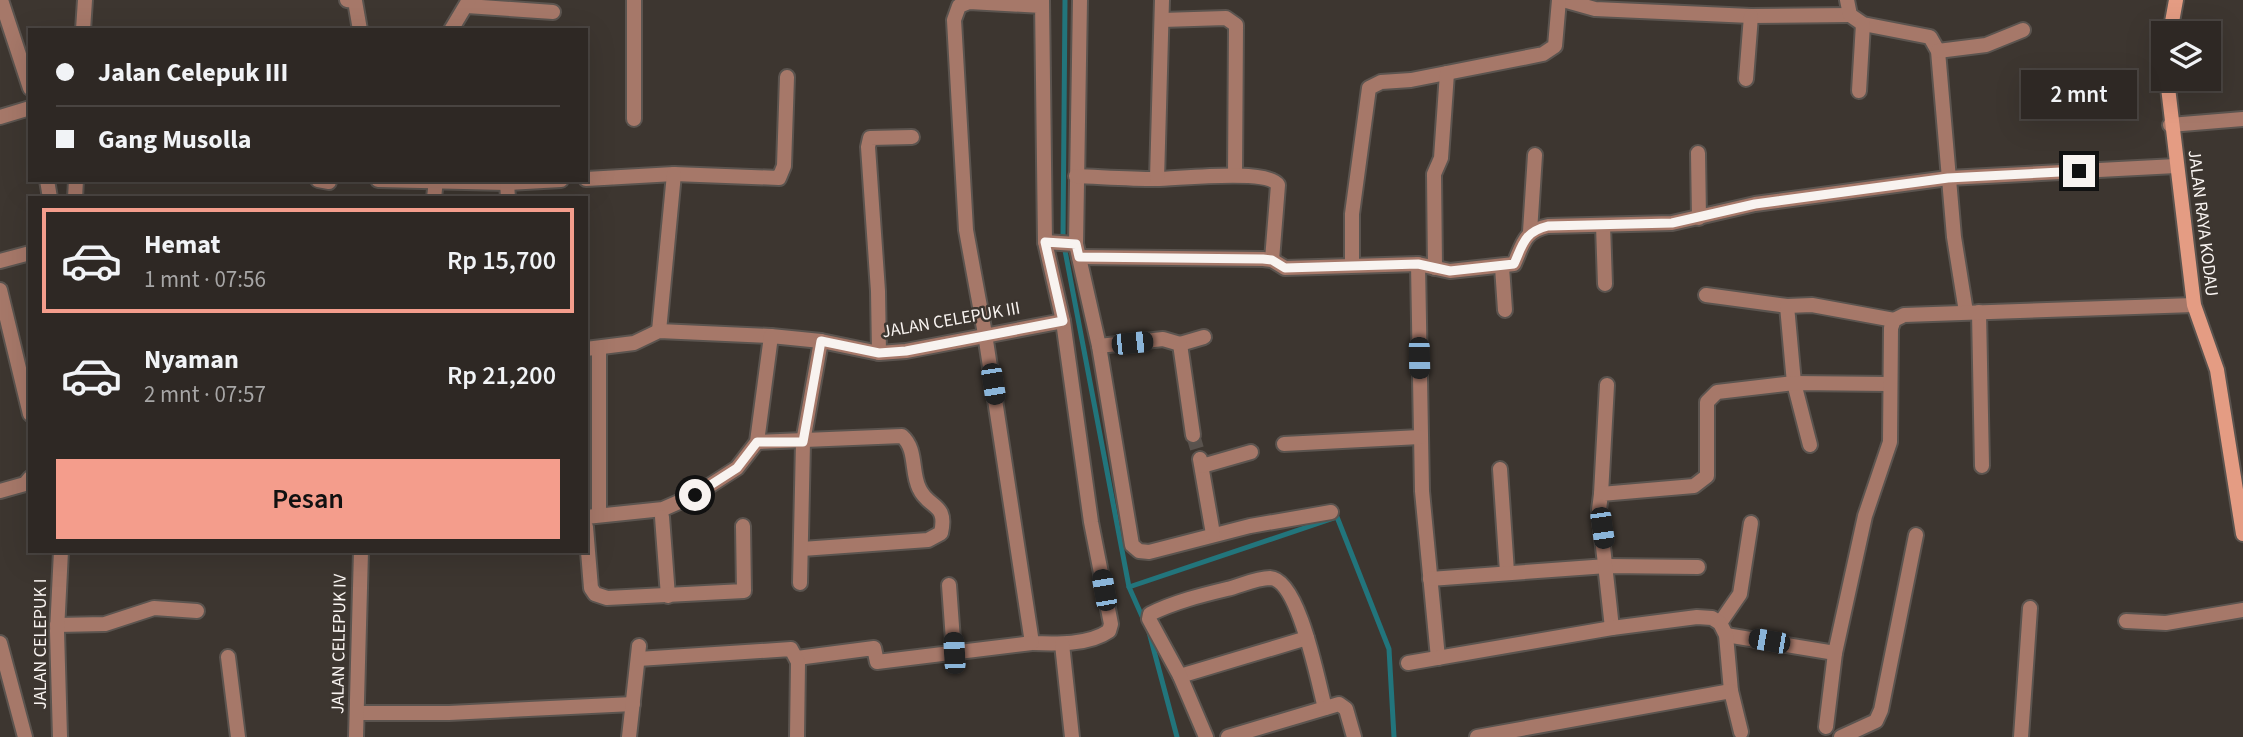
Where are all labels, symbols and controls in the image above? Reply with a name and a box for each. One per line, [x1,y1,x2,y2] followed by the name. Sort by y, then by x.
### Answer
[2151,21,2221,91] map controls
[2151,21,2221,91] button: layers
[98,54,288,91] text: Jalan Celepuk III
[2021,69,2137,118] callout: 2 mnt
[2051,78,2107,111] text: 2 mnt
[98,121,251,158] text: Gang Musolla
[2182,148,2224,298] street label: JALAN RAYA KODAU
[2063,155,2095,187] route end
[144,226,220,263] text: Hemat
[60,229,123,292] icon: car
[447,242,556,279] text: Rp 15,700
[144,263,266,296] text: 1 mnt · 07:56
[880,296,1022,344] street label: JALAN CELEPUK III
[1111,330,1154,356] car
[1409,337,1430,379] car
[144,341,239,378] text: Nyaman
[60,344,123,407] icon: car
[447,357,556,394] text: Rp 21,200
[980,362,1007,406] car
[144,378,266,411] text: 2 mnt · 07:57
[56,459,560,539] button: Pesan
[679,479,711,511] route start
[1589,506,1616,550] car
[1091,567,1118,613] car
[325,573,353,714] street label: JALAN CELEPUK IV
[28,579,53,709] street label: JALAN CELEPUK I
[1747,627,1792,655] car
[943,631,966,675] car

